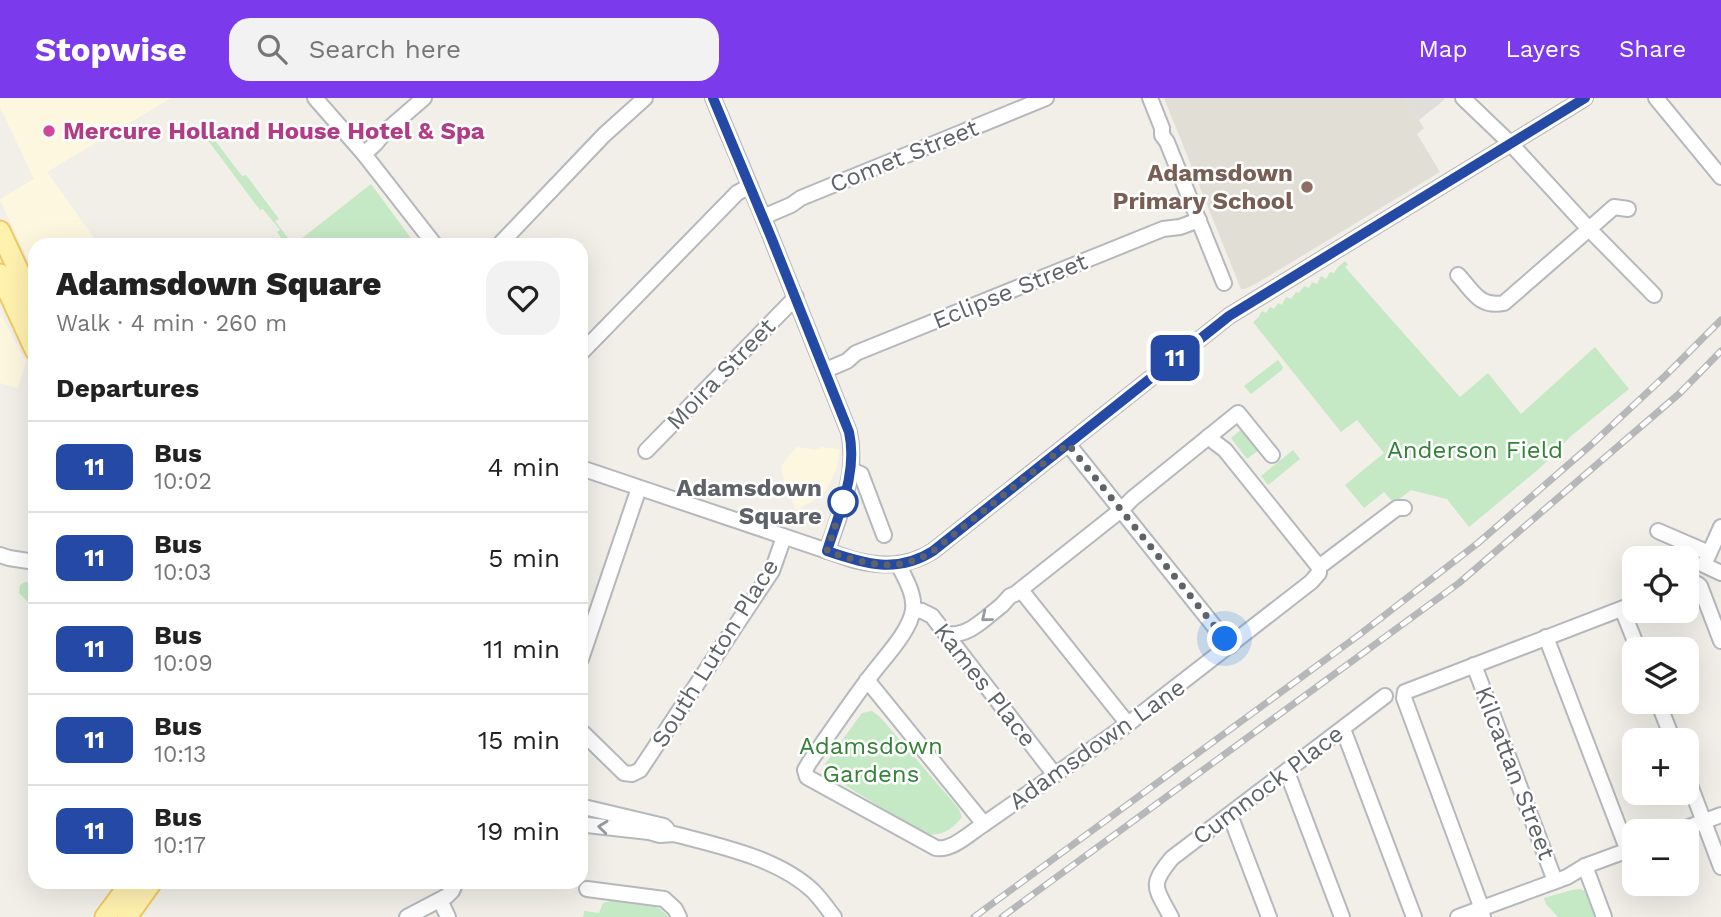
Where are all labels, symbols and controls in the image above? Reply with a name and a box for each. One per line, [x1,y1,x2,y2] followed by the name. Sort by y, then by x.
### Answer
[229,18,719,81] search box
[35,30,187,69] text: Stopwise
[253,30,291,68] icon: search
[309,34,461,64] text: Search here
[1419,35,1467,63] text: Map
[1505,35,1581,63] text: Layers
[1619,35,1686,63] text: Share
[826,113,982,199] street label: Comet Street
[63,117,485,145] place label: Mercure Holland House Hotel & Spa
[41,123,57,139] marker: Mercure Holland House Hotel & Spa
[1112,159,1293,215] place label: Adamsdown Primary School
[1299,179,1315,195] marker: Adamsdown Primary School
[929,247,1091,335] street label: Eclipse Street
[486,261,560,335] button: heart
[56,264,381,303] text: Adamsdown Square
[56,310,287,337] text: Walk · 4 min · 260 m
[661,312,781,436] street label: Moira Street
[1144,335,1206,381] line badge: 11
[1165,344,1185,372] text: 11
[56,373,199,403] text: Departures
[1387,436,1563,464] park label: Anderson Field
[154,438,202,468] text: Bus
[487,452,560,482] text: 4 min
[84,453,105,481] text: 11
[154,468,212,495] text: 10:02
[676,474,822,530] place label: Adamsdown Square
[828,487,858,517] marker: Adamsdown Square
[154,529,202,559] text: Bus
[488,543,560,573] text: 5 min
[84,544,105,572] text: 11
[1622,546,1699,896] map controls
[1622,546,1699,623] button: locate
[646,554,784,752] street label: South Luton Place
[154,559,211,586] text: 10:03
[982,609,994,622] one-way arrow
[928,618,1042,752] street label: Kames Place
[154,620,202,650] text: Bus
[1207,621,1242,656] your location
[483,634,560,664] text: 11 min
[84,635,105,663] text: 11
[1622,637,1699,714] button: layers
[154,650,213,677] text: 10:09
[1004,673,1190,815] street label: Adamsdown Lane
[1469,682,1561,864] street label: Kilcattan Street
[154,711,202,741] text: Bus
[1187,719,1349,851] street label: Cumnock Place
[478,725,560,755] text: 15 min
[84,726,105,754] text: 11
[1622,728,1699,805] button: +
[799,732,943,788] park label: Adamsdown Gardens
[154,741,206,768] text: 10:13
[154,802,202,832] text: Bus
[477,816,560,846] text: 19 min
[84,817,105,845] text: 11
[1622,819,1699,896] button: −
[597,820,608,835] one-way arrow
[154,832,206,859] text: 10:17

